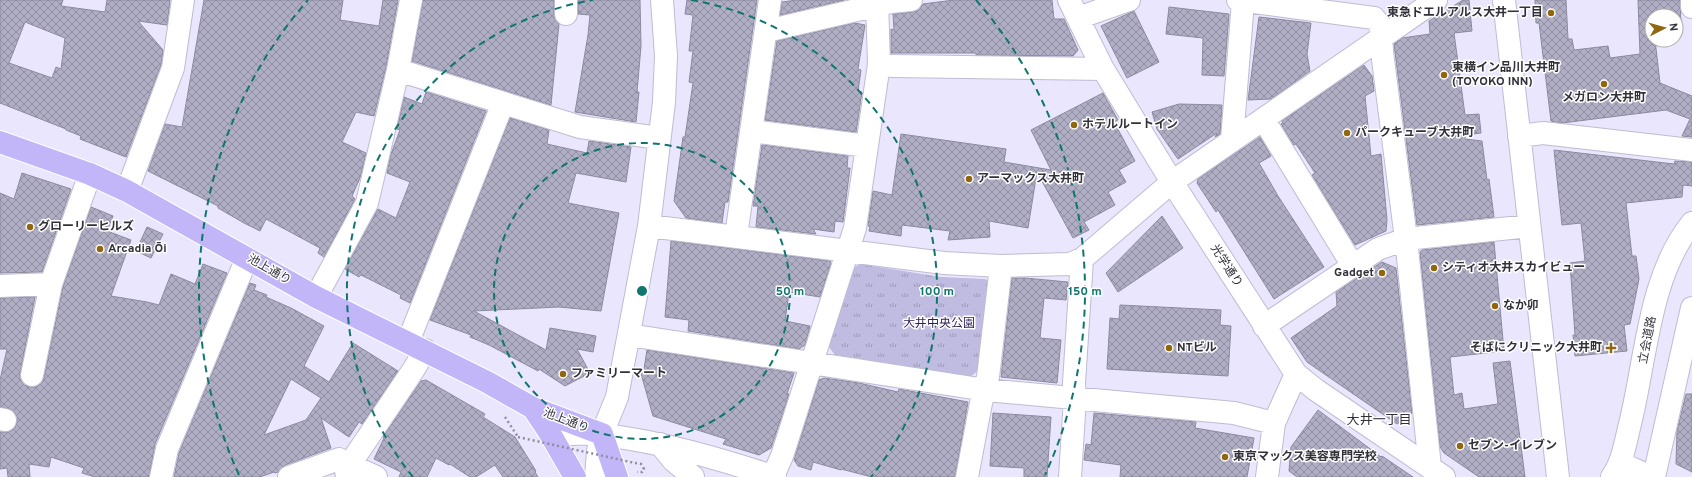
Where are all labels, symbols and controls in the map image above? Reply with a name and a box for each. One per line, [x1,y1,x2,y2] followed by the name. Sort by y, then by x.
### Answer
[1387,5,1543,21] place label: 東急ドエルアルス大井一丁目
[1546,8,1556,18] marker: 東急ドエルアルス大井一丁目
[1644,8,1684,48] north arrow
[1666,22,1680,32] text: N
[1452,60,1560,90] place label: 東横イン品川大井町 (TOYOKO INN)
[1439,70,1449,80] marker: 東横イン品川大井町 (TOYOKO INN)
[1599,79,1609,89] marker: メガロン大井町
[1562,90,1646,106] place label: メガロン大井町
[1082,117,1178,133] place label: ホテルルートイン
[1069,120,1079,130] marker: ホテルルートイン
[1355,125,1474,141] place label: パークキューブ大井町
[1342,128,1352,138] marker: パークキューブ大井町
[977,171,1084,187] place label: アーマックス大井町
[964,174,974,184] marker: アーマックス大井町
[38,219,134,235] place label: グローリーヒルズ
[25,222,35,232] marker: グローリーヒルズ
[108,241,167,257] place label: Arcadia Ōi
[1206,242,1246,290] street label: 光学通り
[95,244,105,254] marker: Arcadia Ōi
[244,251,294,289] street label: 池上通り
[1442,260,1585,276] place label: シティオ大井スカイビュー
[1429,263,1439,273] marker: シティオ大井スカイビュー
[1334,265,1374,281] place label: Gadget
[1377,268,1387,278] marker: Gadget
[635,284,649,298] centre of rings
[776,284,804,300] text: 50 m
[920,284,954,300] text: 100 m
[1068,284,1102,300] text: 150 m
[1503,298,1539,314] place label: なか卯
[1490,301,1500,311] marker: なか卯
[1636,315,1660,365] street label: 立会道路
[903,316,975,332] park label: 大井中央公園
[1177,340,1217,356] place label: NTビル
[1470,340,1602,356] place label: そばにクリニック大井町
[1605,342,1617,354] marker: そばにクリニック大井町
[1164,343,1174,353] marker: NTビル
[571,366,667,382] place label: ファミリーマート
[558,369,568,379] marker: ファミリーマート
[541,405,591,437] street label: 池上通り
[1346,413,1412,429] district label: 大井一丁目
[1468,438,1557,454] place label: セブン-イレブン
[1455,441,1465,451] marker: セブン-イレブン
[1233,449,1377,465] place label: 東京マックス美容専門学校
[1220,452,1230,462] marker: 東京マックス美容専門学校

